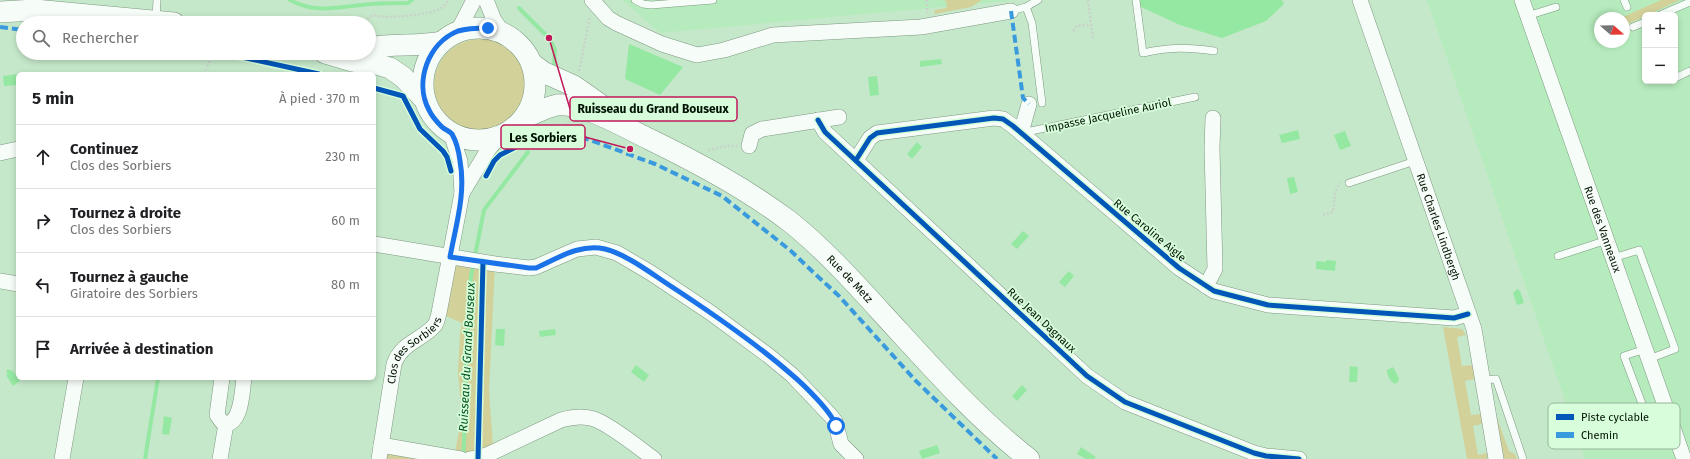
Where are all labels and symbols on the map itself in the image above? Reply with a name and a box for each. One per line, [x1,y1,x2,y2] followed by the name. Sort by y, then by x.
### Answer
[1594,12,1630,48] north arrow
[479,19,497,37] route end
[1044,96,1172,135] street label: Impasse Jacqueline Auriol
[570,97,737,121] callout: Ruisseau du Grand Bouseux
[577,102,729,116] text: Ruisseau du Grand Bouseux
[501,125,585,149] callout: Les Sorbiers
[509,131,577,145] text: Les Sorbiers
[1414,172,1463,282] street label: Rue Charles Lindbergh
[1581,184,1624,275] street label: Rue des Vanneaux
[1111,196,1188,264] street label: Rue Caroline Aigle
[824,252,875,306] street label: Rue de Metz
[456,282,478,432] water label: Ruisseau du Grand Bouseux
[1005,285,1079,356] street label: Rue Jean Dagnaux
[385,316,445,385] street label: Clos des Sorbiers
[1548,403,1680,449] legend
[1581,411,1649,424] text: Piste cyclable
[827,417,845,435] route start
[1581,429,1618,442] text: Chemin

